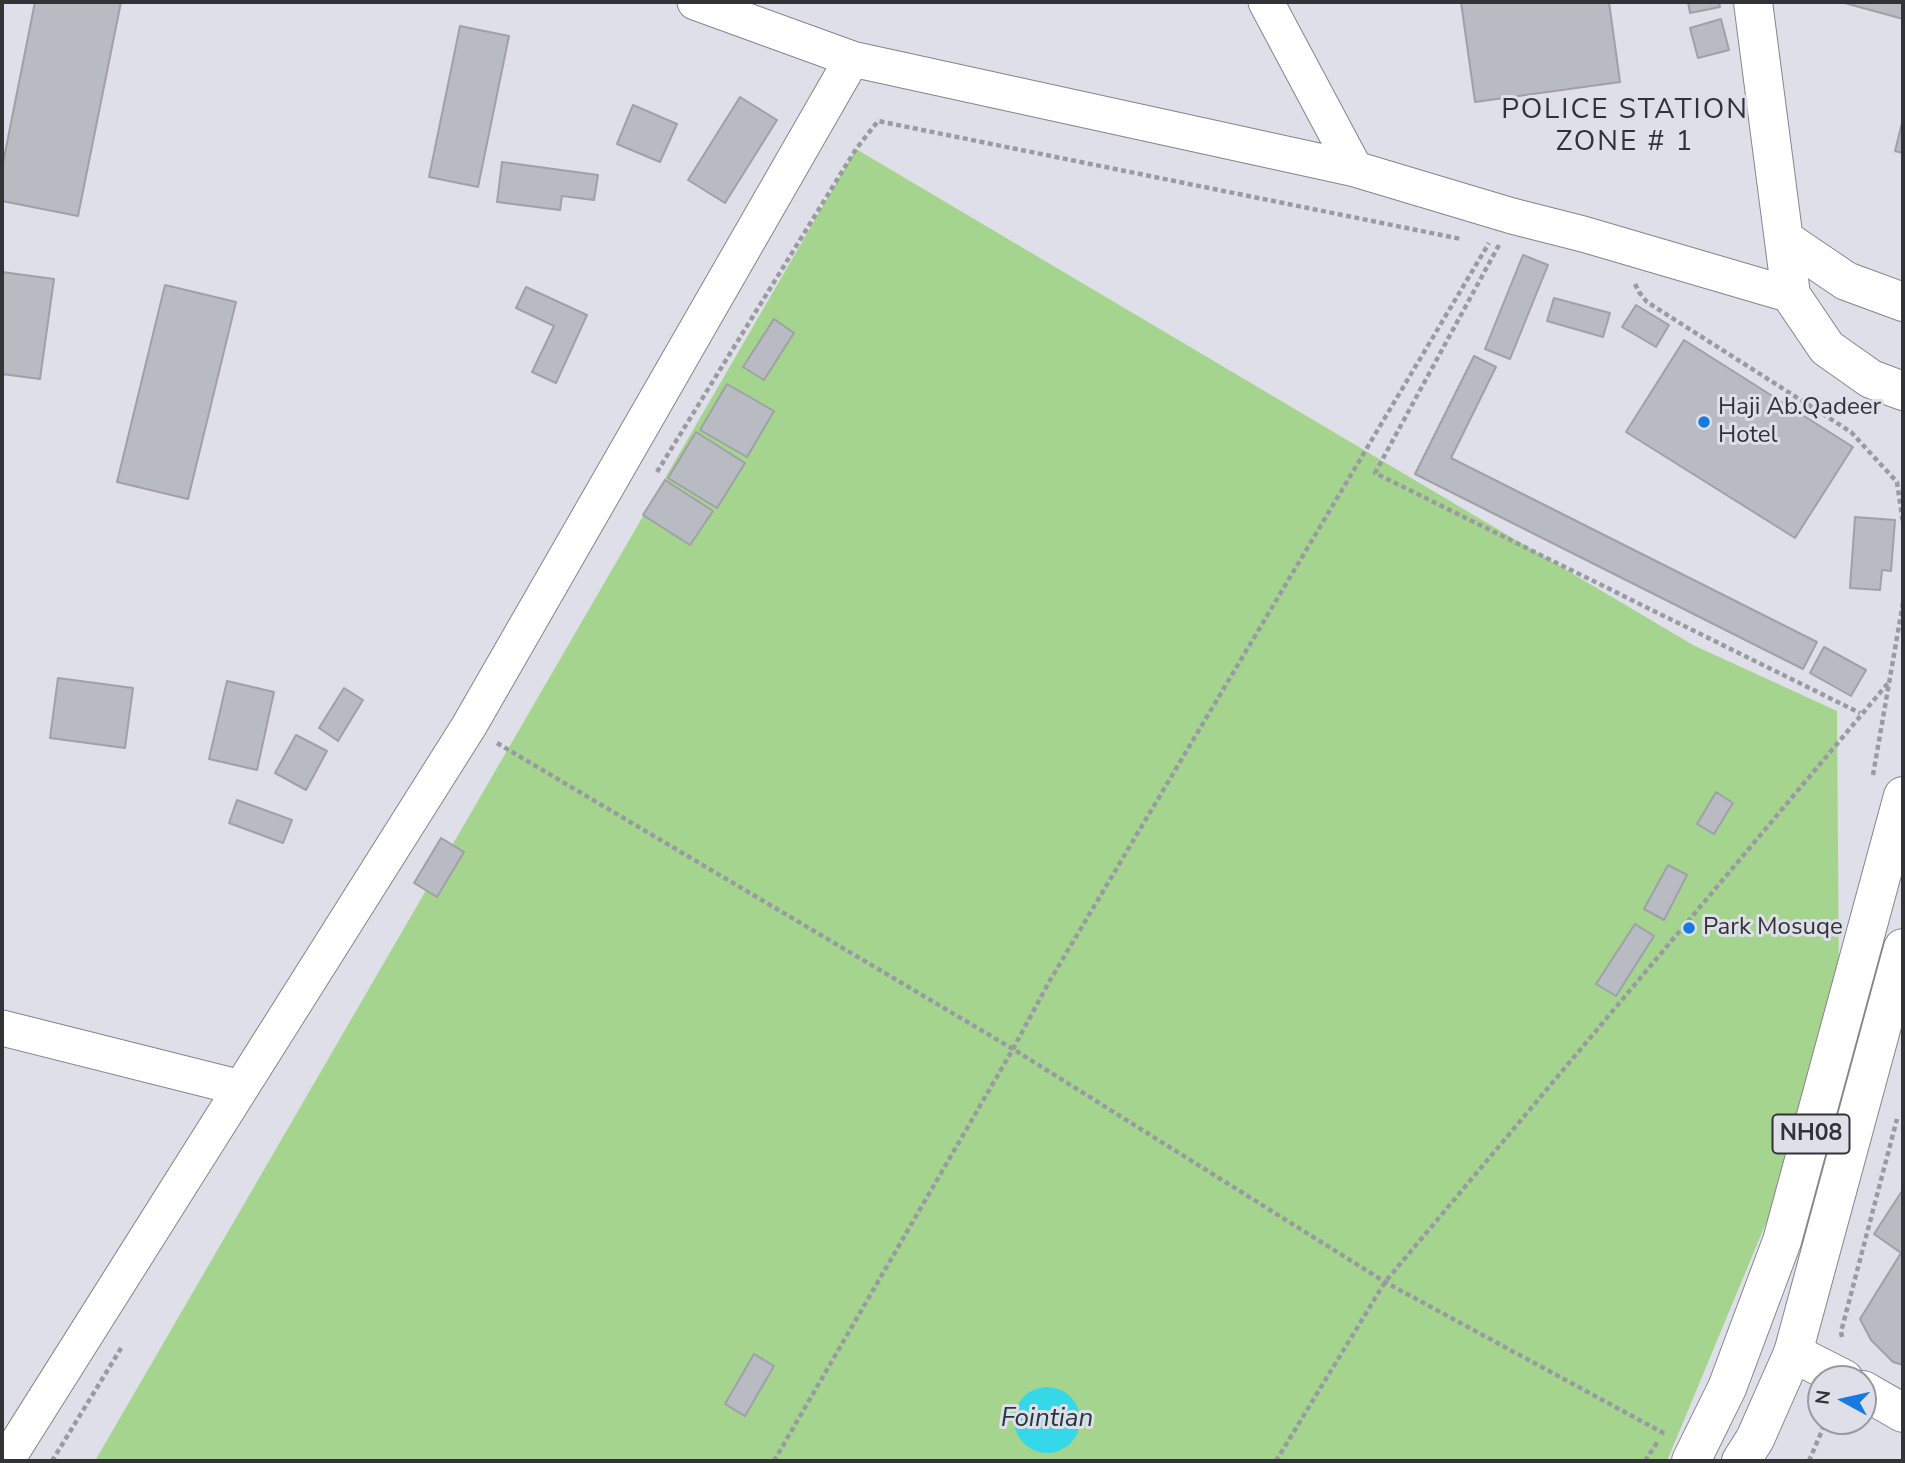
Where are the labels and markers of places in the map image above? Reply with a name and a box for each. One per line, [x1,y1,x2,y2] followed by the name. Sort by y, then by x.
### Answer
[1718,394,1881,450] place label: Haji Ab.Qadeer Hotel
[1696,414,1712,430] marker: Haji Ab.Qadeer Hotel
[1703,914,1843,942] place label: Park Mosuqe
[1681,920,1697,936] marker: Park Mosuqe

